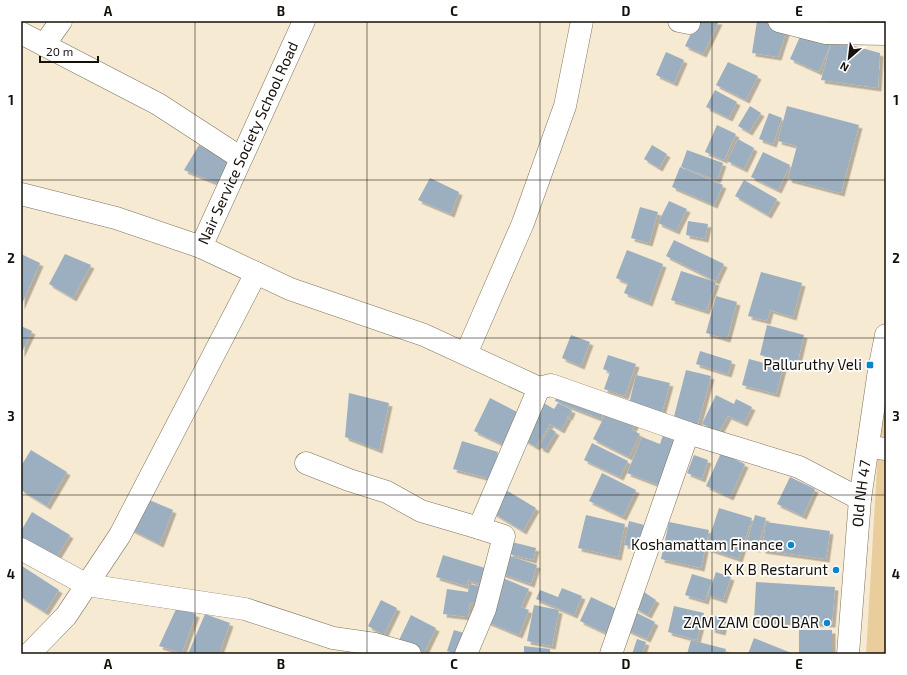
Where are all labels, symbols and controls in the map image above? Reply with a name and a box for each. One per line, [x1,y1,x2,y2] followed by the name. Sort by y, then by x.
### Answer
[104,3,113,19] text: A
[277,3,285,19] text: B
[450,3,458,19] text: C
[622,3,631,19] text: D
[795,3,803,19] text: E
[40,38,98,64] scale bar
[193,38,301,247] street label: Nair Service Society School Road
[829,38,869,78] north arrow
[46,44,73,58] text: 20 m
[837,60,851,75] text: N
[8,92,14,108] text: 1
[893,92,899,108] text: 1
[7,250,15,266] text: 2
[892,250,900,266] text: 2
[763,355,862,373] place label: Palluruthy Veli
[865,360,875,370] marker: Palluruthy Veli
[7,408,15,424] text: 3
[892,408,900,424] text: 3
[848,458,874,528] street label: Old NH 47
[631,535,783,553] place label: Koshamattam Finance
[786,540,796,550] marker: Koshamattam Finance
[723,560,828,578] place label: K K B Restarunt
[831,565,841,575] marker: K K B Restarunt
[7,566,15,582] text: 4
[892,566,900,582] text: 4
[683,613,819,631] place label: ZAM ZAM COOL BAR
[822,618,832,628] marker: ZAM ZAM COOL BAR
[104,656,113,672] text: A
[277,656,285,672] text: B
[450,656,458,672] text: C
[622,656,631,672] text: D
[795,656,803,672] text: E

